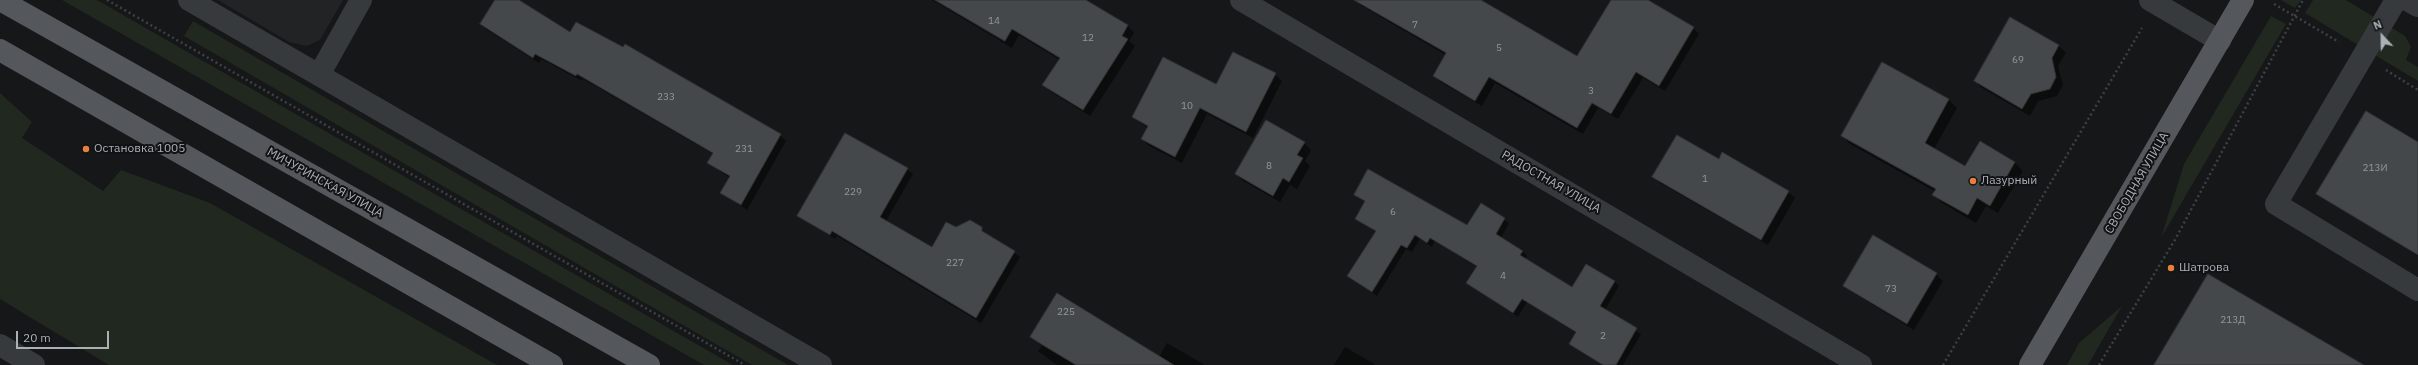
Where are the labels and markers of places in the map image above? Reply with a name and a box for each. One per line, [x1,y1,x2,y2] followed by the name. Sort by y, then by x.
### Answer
[94,142,185,156] place label: Остановка 1005
[81,144,91,154] marker: Остановка 1005
[1981,174,2037,188] place label: Лазурный
[1968,176,1978,186] marker: Лазурный
[2179,261,2229,275] place label: Шатрова
[2166,263,2176,273] marker: Шатрова

